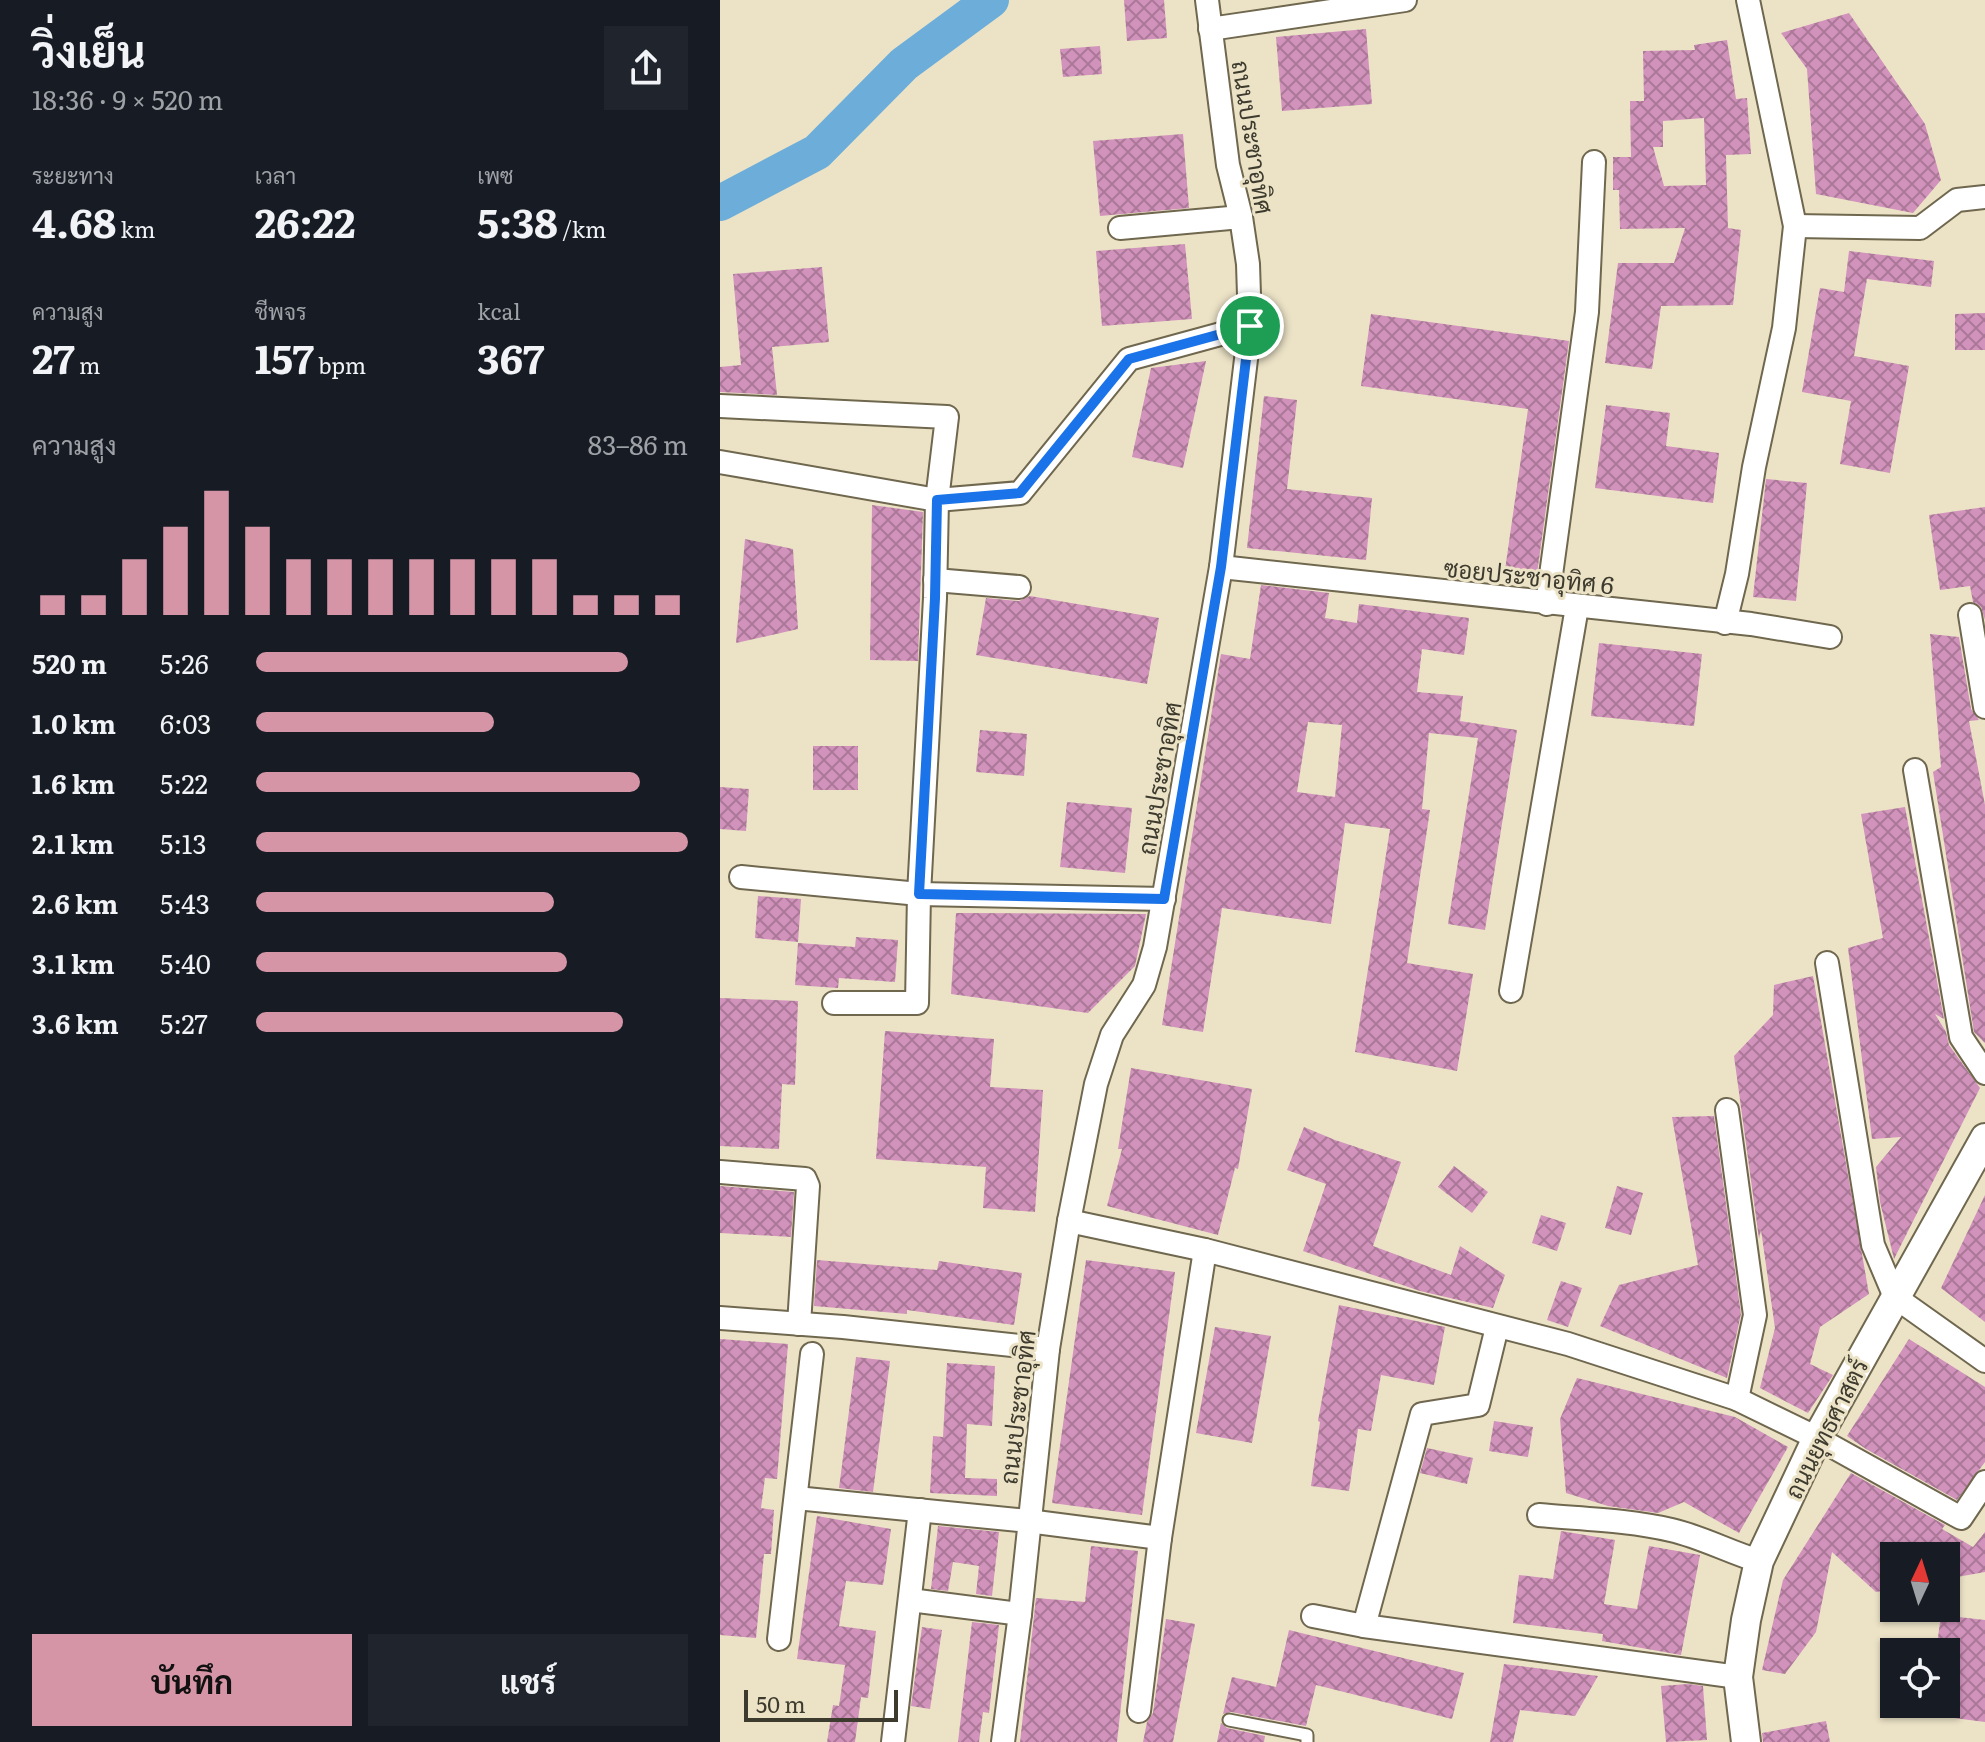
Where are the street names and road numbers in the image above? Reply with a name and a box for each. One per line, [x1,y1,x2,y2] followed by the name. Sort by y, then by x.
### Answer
[1224,58,1283,217] street label: ถนนประชาอุทิศ
[1442,549,1616,602] street label: ซอยประชาอุทิศ 6
[1127,699,1190,858] street label: ถนนประชาอุทิศ
[989,1328,1044,1486] street label: ถนนประชาอุทิศ
[1775,1352,1876,1505] street label: ถนนยุทธศาสตร์

